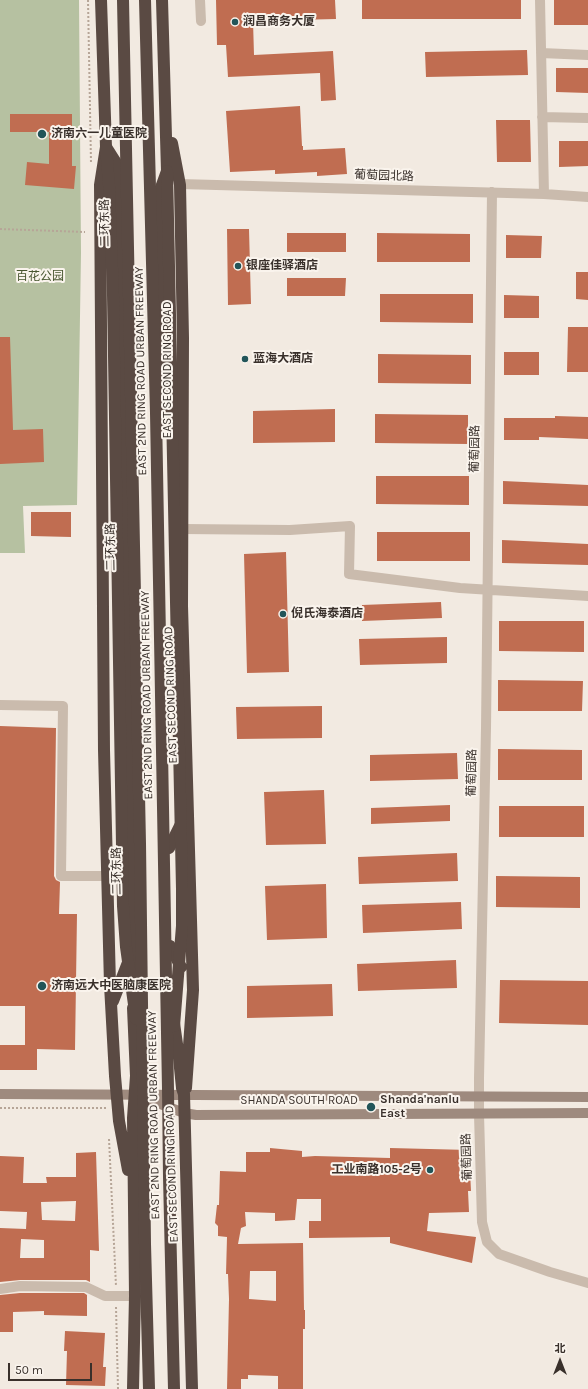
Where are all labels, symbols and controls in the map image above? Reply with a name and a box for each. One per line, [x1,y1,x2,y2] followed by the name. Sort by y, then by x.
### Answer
[243,15,315,29] place label: 润昌商务大厦
[230,17,240,27] marker: 润昌商务大厦
[51,127,147,141] place label: 济南六一儿童医院
[36,128,48,140] marker: 济南六一儿童医院
[354,168,414,184] street label: 葡萄园北路
[97,199,113,247] street label: 二环东路
[246,259,318,273] place label: 银座佳驿酒店
[233,261,243,271] marker: 银座佳驿酒店
[132,266,150,476] street label: EAST 2ND RING ROAD URBAN FREEWAY
[16,270,64,284] park label: 百花公园
[161,301,175,439] street label: EAST SECOND RING ROAD
[253,352,313,366] place label: 蓝海大酒店
[240,354,250,364] marker: 蓝海大酒店
[467,425,483,473] street label: 葡萄园路
[103,523,119,571] street label: 二环东路
[138,590,156,800] street label: EAST 2ND RING ROAD URBAN FREEWAY
[291,607,363,621] place label: 倪氏海泰酒店
[278,609,288,619] marker: 倪氏海泰酒店
[161,626,181,764] street label: EAST SECOND RING ROAD
[464,749,480,797] street label: 葡萄园路
[109,847,125,895] street label: 二环东路
[51,979,171,993] place label: 济南远大中医脑康医院
[36,980,48,992] marker: 济南远大中医脑康医院
[145,1010,163,1220] street label: EAST 2ND RING ROAD URBAN FREEWAY
[380,1093,459,1121] place label: Shanda'nanlu East
[240,1094,358,1108] street label: SHANDA SOUTH ROAD
[365,1101,377,1113] marker: Shanda'nanlu East
[162,1105,182,1243] street label: EAST SECOND RING ROAD
[459,1133,475,1181] street label: 葡萄园路
[331,1163,422,1177] place label: 工业南路105-2号
[425,1165,435,1175] marker: 工业南路105-2号
[540,1341,580,1381] north arrow
[555,1342,566,1355] text: 北
[10,1355,94,1381] scale bar
[15,1363,43,1377] text: 50 m

